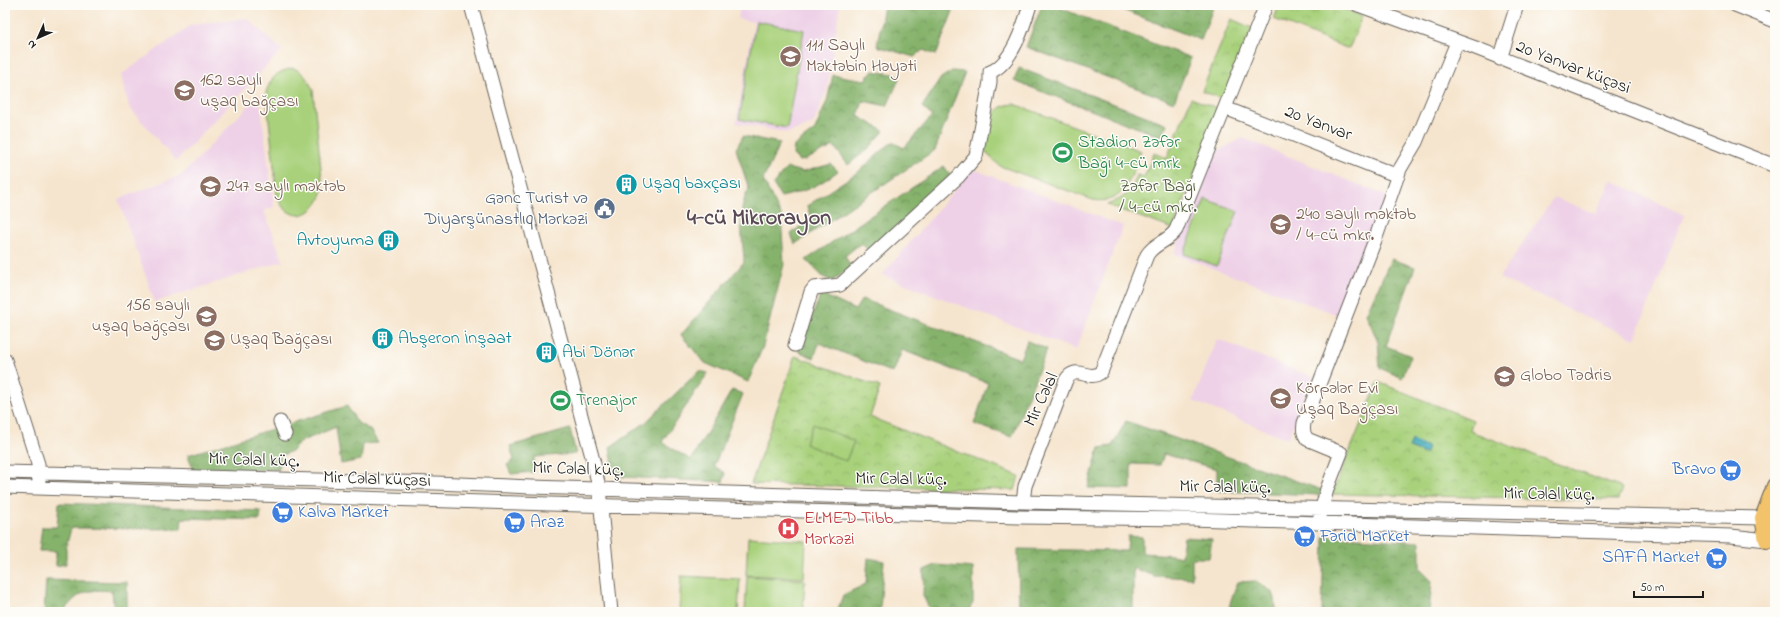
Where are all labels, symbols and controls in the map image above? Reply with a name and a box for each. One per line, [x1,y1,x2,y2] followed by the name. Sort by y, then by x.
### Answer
[18,18,58,58] north arrow
[806,33,917,80] place label: 111 Saylı Məktəbin Həyəti
[1512,34,1634,102] street label: 20 Yanvar küçəsi
[23,36,40,53] text: N
[777,43,803,69] school or university icon: 111 Saylı Məktəbin Həyəti
[200,68,299,116] place label: 162 saylı uşaq bağçası
[171,78,197,104] school or university icon: 162 saylı uşaq bağçası
[1281,99,1356,149] street label: 20 Yanvar
[1077,130,1180,178] place label: Stadion Zəfər Bağı 4-cü mrk
[1050,140,1076,166] sports icon: Stadion Zəfər Bağı 4-cü mrk
[614,171,640,197] building icon: Uşaq baxçası
[642,171,741,197] place label: Uşaq baxçası
[197,174,223,200] school or university icon: 247 saylı məktəb
[226,174,346,200] place label: 247 saylı məktəb
[1119,174,1197,221] park label: Zəfər Bağı / 4-cü mkr.
[423,186,588,233] place label: Gənc Turist və Diyarşünastlıq Mərkəzi
[591,196,617,222] public building icon: Gənc Turist və Diyarşünastlıq Mərkəzi
[1296,202,1416,249] place label: 240 saylı məktəb / 4-cü mkr.
[687,203,831,236] district label: 4-cü Mikrorayon
[1267,212,1293,238] school or university icon: 240 saylı məktəb / 4-cü mkr.
[297,228,374,254] place label: Avtoyuma
[376,228,402,254] building icon: Avtoyuma
[91,293,190,341] place label: 156 saylı uşaq bağçası
[193,303,219,329] school or university icon: 156 saylı uşaq bağçası
[370,326,396,352] building icon: Abşeron İnşaat
[398,326,512,352] place label: Abşeron İnşaat
[202,327,228,353] school or university icon: Uşaq Bağçası
[230,327,332,354] place label: Uşaq Bağçası
[534,340,560,366] building icon: Abi Dönər
[562,340,635,366] place label: Abi Dönər
[1492,363,1518,389] school or university icon: Globo Tədris
[1520,363,1612,389] place label: Globo Tədris
[1018,369,1066,431] street label: Mir Cəlal
[1296,376,1398,424] place label: Körpələr Evi Uşaq Bağçası
[1268,386,1294,412] school or university icon: Körpələr Evi Uşaq Bağçası
[548,388,574,414] sports icon: Trenajor
[576,388,638,414] place label: Trenajor
[208,446,300,476] street label: Mir Cəlal küç.
[532,455,624,485] street label: Mir Cəlal küç.
[1671,457,1716,483] place label: Bravo
[1718,457,1744,483] supermarket icon: Bravo
[323,465,431,495] street label: Mir Cəlal küçəsi
[855,466,947,494] street label: Mir Cəlal küç.
[1179,474,1271,502] street label: Mir Cəlal küç.
[1503,481,1595,509] street label: Mir Cəlal küç.
[270,500,296,526] supermarket icon: Kalva Market
[298,500,389,526] place label: Kalva Market
[804,506,894,553] place label: ELMED Tibb Mərkəzi
[501,510,527,536] supermarket icon: Araz
[530,510,564,536] place label: Araz
[775,516,801,542] hospital icon: ELMED Tibb Mərkəzi
[1292,524,1318,550] supermarket icon: Fərid Market
[1319,524,1409,550] place label: Fərid Market
[1602,545,1700,571] place label: SAFA Market
[1703,545,1729,571] supermarket icon: SAFA Market
[1634,573,1703,599] scale bar
[1640,579,1664,597] text: 50 m

